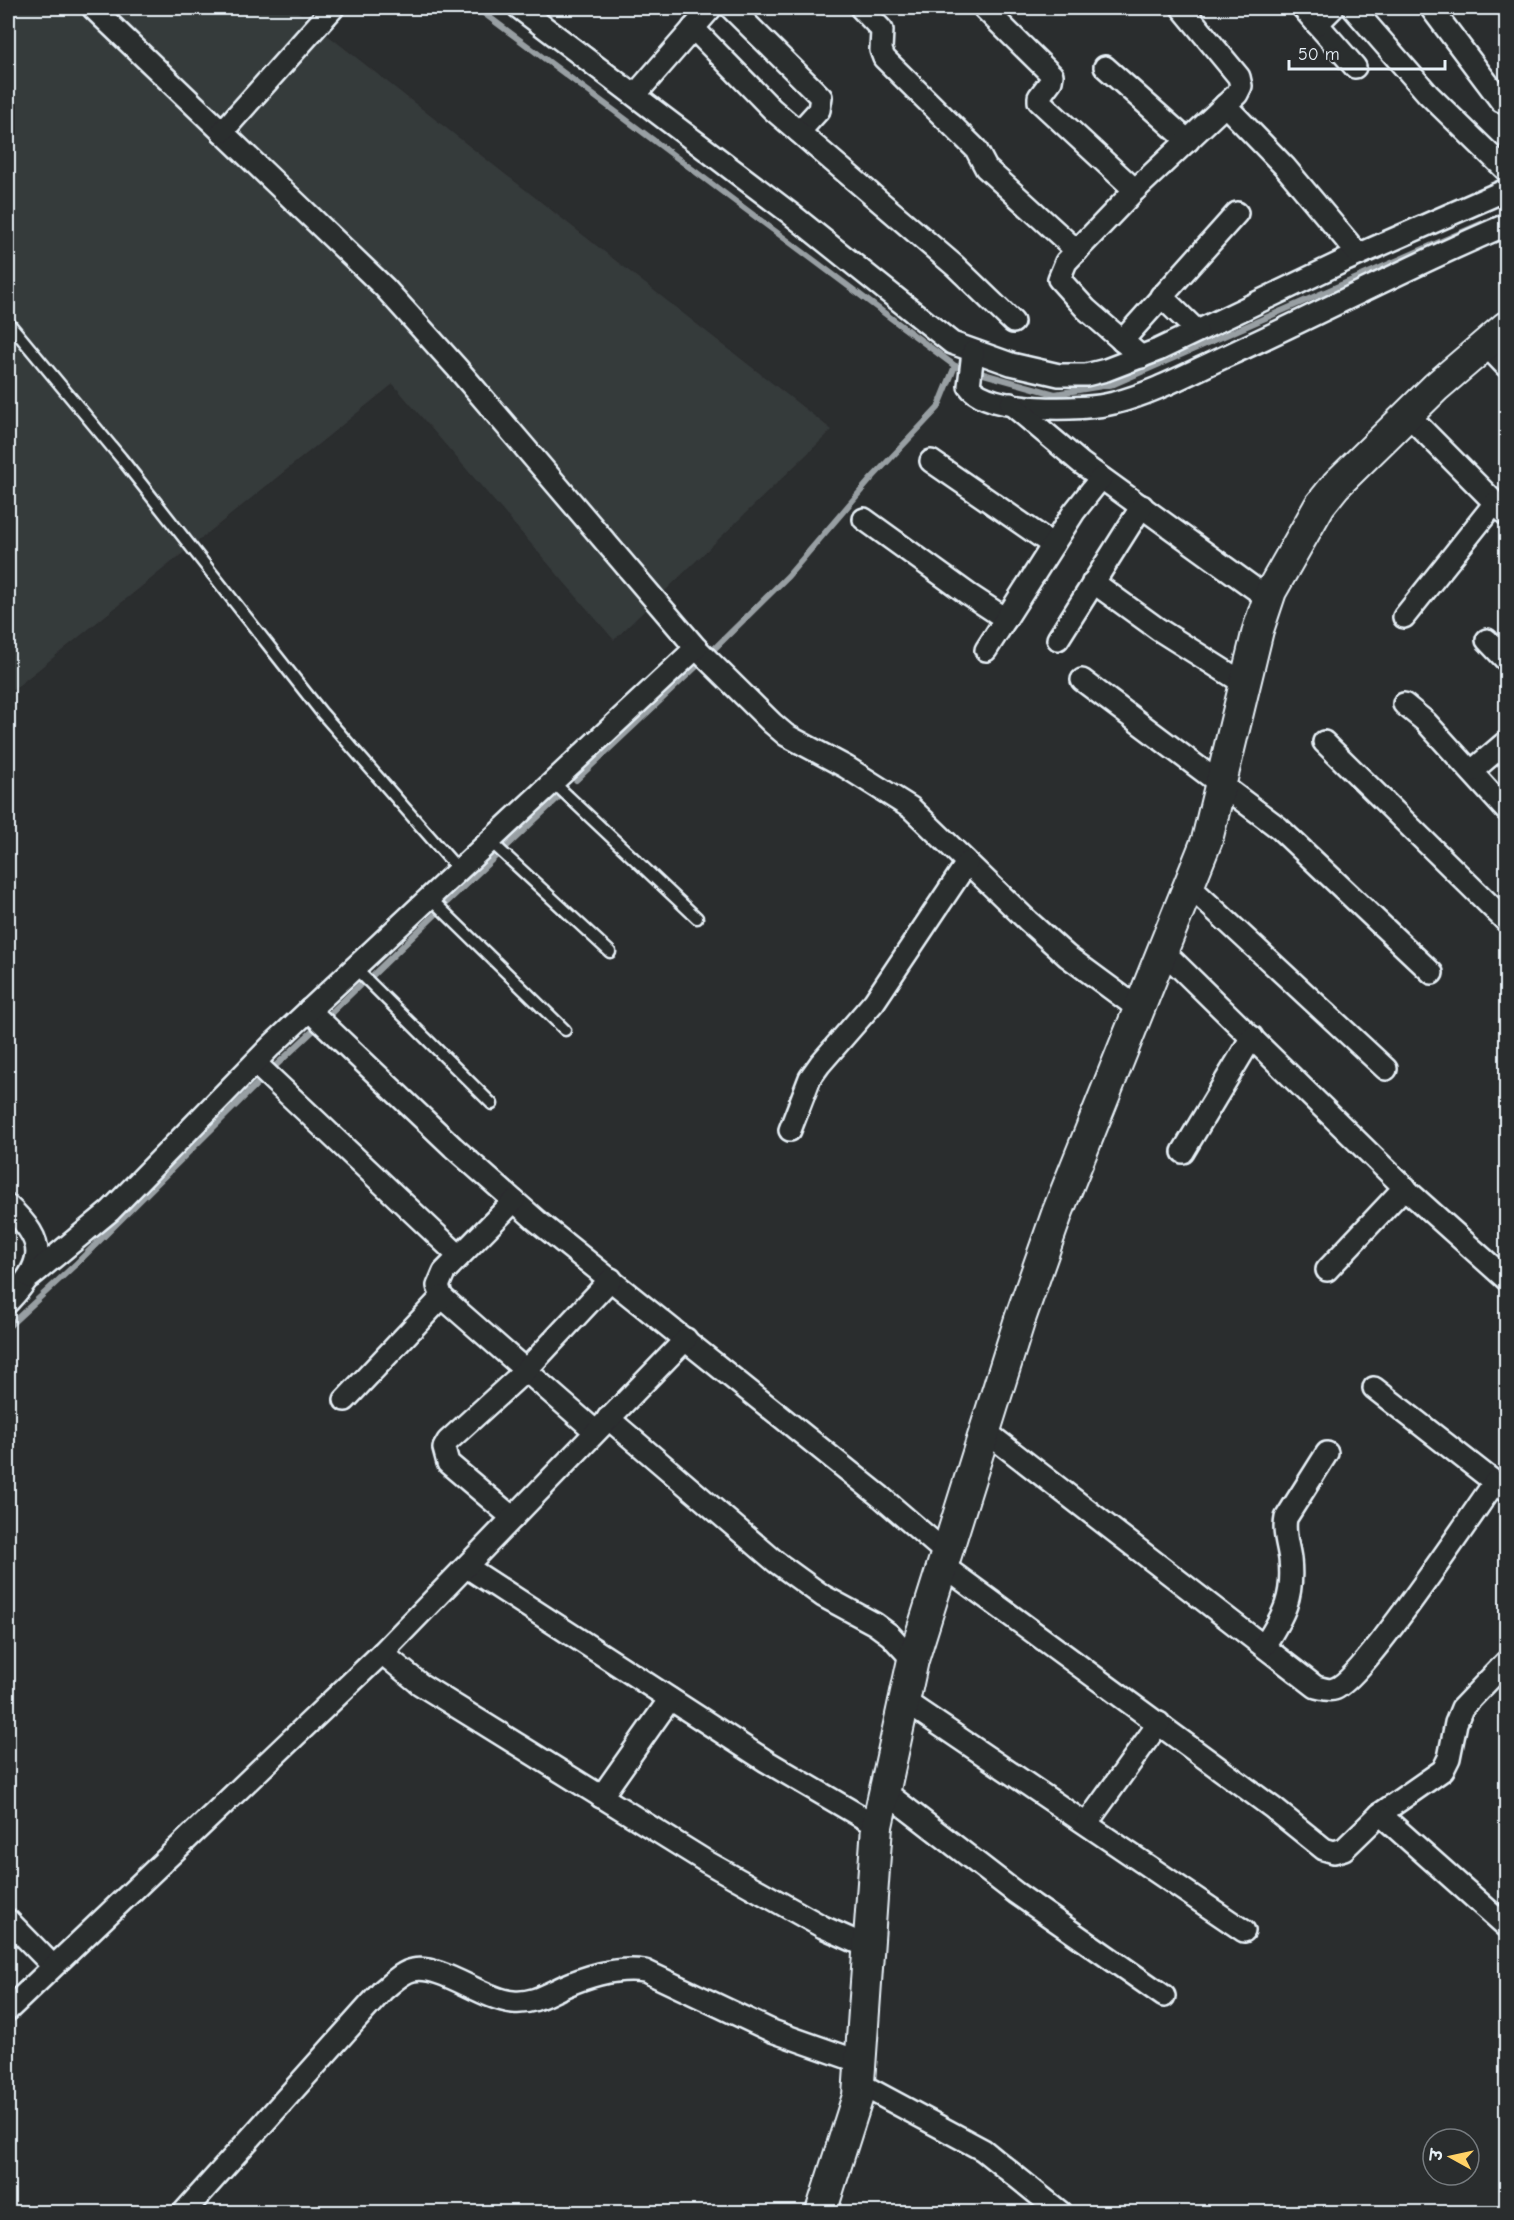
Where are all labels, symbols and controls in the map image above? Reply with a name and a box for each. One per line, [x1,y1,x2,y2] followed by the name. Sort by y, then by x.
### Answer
[1289,33,1445,71] scale bar
[1298,44,1340,65] text: 50 m
[1421,2127,1481,2187] north arrow
[1427,2147,1447,2164] text: उ

